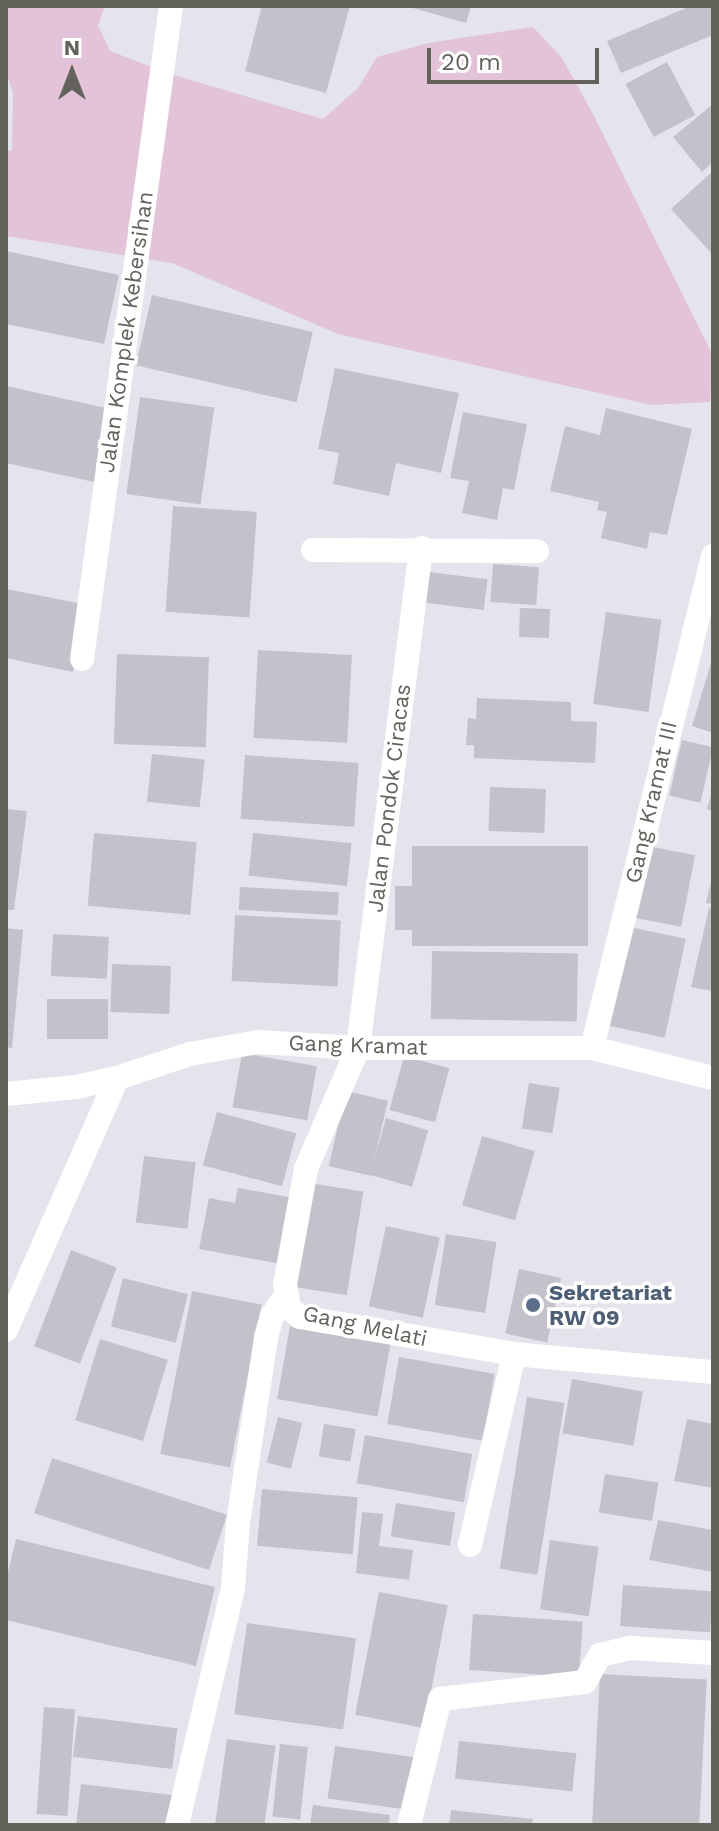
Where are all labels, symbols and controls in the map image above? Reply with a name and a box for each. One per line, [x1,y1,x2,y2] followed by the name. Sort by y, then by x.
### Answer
[32,32,112,112] north arrow
[431,32,603,82] scale bar
[64,35,80,60] text: N
[441,48,501,76] text: 20 m
[93,190,159,474] street label: Jalan Komplek Kebersihan
[362,682,416,914] street label: Jalan Pondok Ciracas
[619,718,683,886] street label: Gang Kramat III
[288,1029,428,1061] street label: Gang Kramat
[549,1279,672,1330] place label: Sekretariat RW 09
[524,1296,542,1314] marker: Sekretariat RW 09
[300,1300,430,1352] street label: Gang Melati

